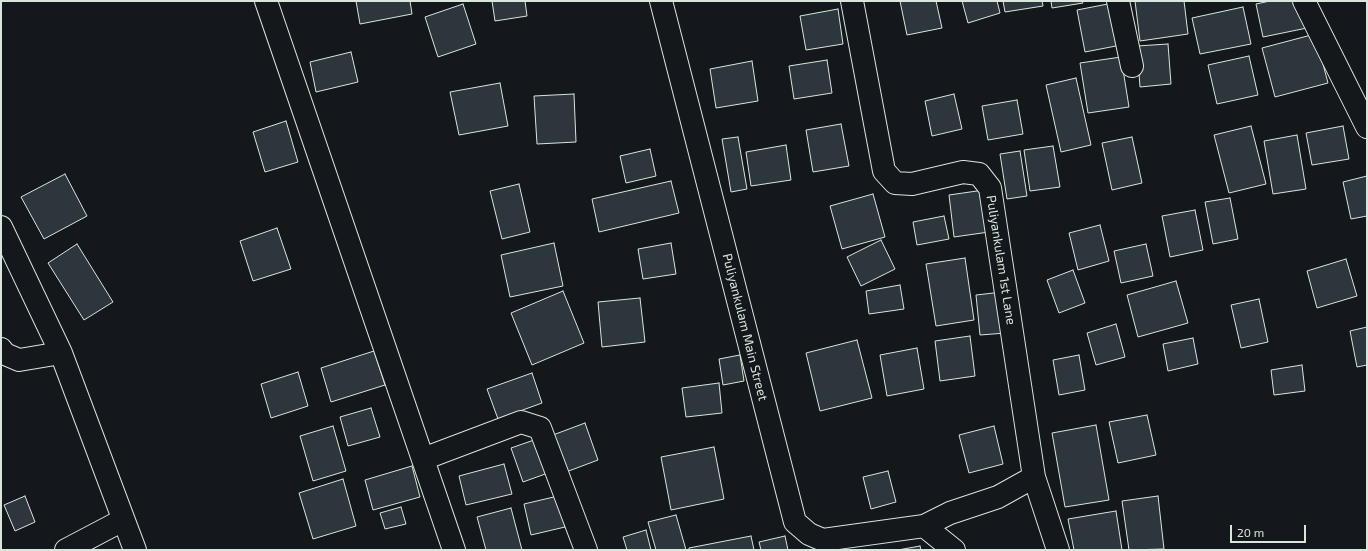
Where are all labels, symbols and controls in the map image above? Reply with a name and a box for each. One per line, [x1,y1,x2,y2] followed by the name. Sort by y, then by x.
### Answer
[983,194,1019,326] street label: Puliyankulam 1st Lane
[719,252,771,402] street label: Puliyankulam Main Street
[1232,517,1308,543] scale bar
[1237,525,1264,539] text: 20 m

